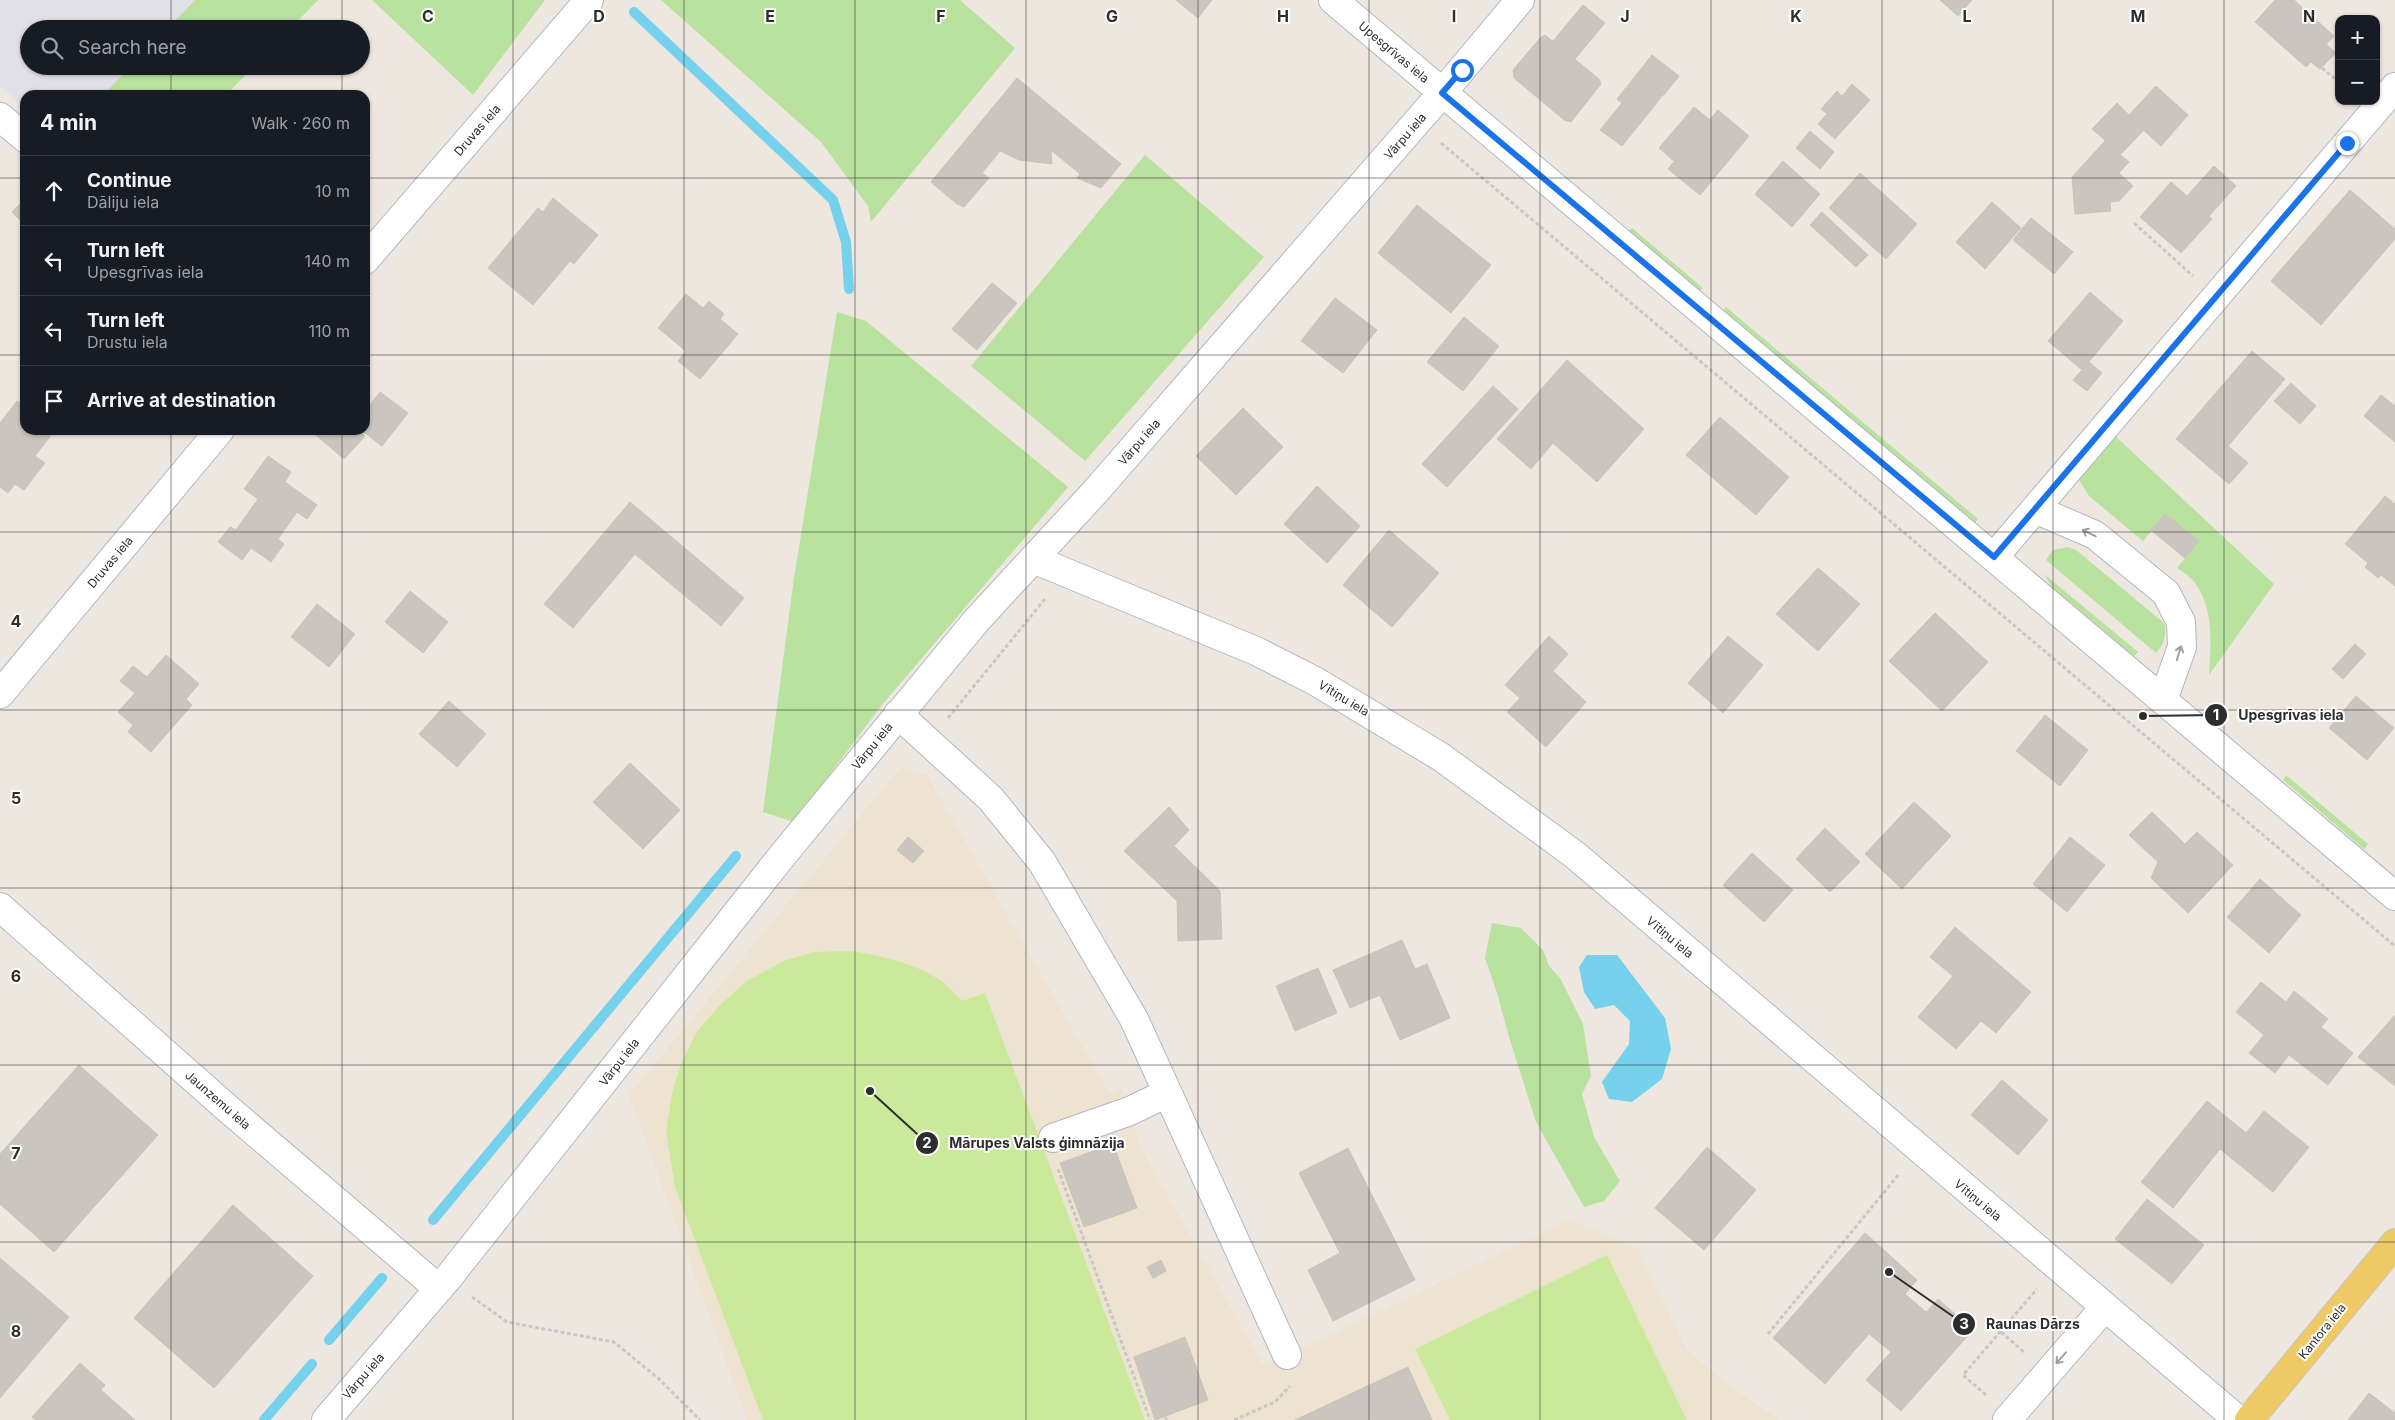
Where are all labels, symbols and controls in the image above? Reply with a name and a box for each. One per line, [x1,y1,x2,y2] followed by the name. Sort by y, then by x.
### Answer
[422,6,434,26] text: C
[593,6,605,26] text: D
[765,6,775,26] text: E
[936,6,946,26] text: F
[1106,6,1118,26] text: G
[1277,6,1289,26] text: H
[1452,6,1456,26] text: I
[1620,6,1630,26] text: J
[1790,6,1802,26] text: K
[1962,6,1972,26] text: L
[2131,6,2145,26] text: M
[2303,6,2315,26] text: N
[2335,15,2380,105] map controls
[2335,15,2380,60] button: +
[1356,18,1432,86] street label: Upesgrīvas iela
[20,20,370,75] search box
[38,34,66,62] icon: search
[78,36,187,59] text: Search here
[1451,59,1474,82] route start
[2335,60,2380,105] button: −
[451,101,503,159] street label: Druvas iela
[40,110,97,135] text: 4 min
[1381,110,1429,162] street label: Vārpu iela
[252,113,350,133] text: Walk · 260 m
[2336,132,2359,155] route end
[87,169,172,192] text: Continue
[40,177,68,205] icon: ahead
[315,181,350,201] text: 10 m
[87,192,159,212] text: Dāliju iela
[87,239,165,262] text: Turn left
[40,247,68,275] icon: left
[305,251,350,271] text: 140 m
[87,262,204,282] text: Upesgrīvas iela
[87,309,165,332] text: Turn left
[40,317,68,345] icon: left
[308,321,350,341] text: 110 m
[87,332,168,352] text: Drustu iela
[40,387,68,415] icon: arrive
[87,389,276,412] text: Arrive at destination
[1115,416,1163,468] street label: Vārpu iela
[2082,528,2097,537] one-way arrow
[84,533,136,591] street label: Druvas iela
[11,611,22,631] text: 4
[2175,646,2185,662] one-way arrow
[1316,677,1372,719] street label: Vītiņu iela
[2203,701,2354,730] callout: Upesgrīvas iela
[2213,705,2219,724] text: 1
[2238,706,2344,723] text: Upesgrīvas iela
[848,719,896,773] street label: Vārpu iela
[11,788,21,808] text: 5
[1643,913,1697,961] street label: Vītiņu iela
[11,966,21,986] text: 6
[596,1035,642,1089] street label: Vārpu iela
[182,1068,254,1132] street label: Jaunzemu iela
[915,1128,1135,1157] callout: Mārupes Valsts ģimnāzija
[922,1133,932,1152] text: 2
[949,1134,1125,1151] text: Mārupes Valsts ģimnāzija
[11,1143,21,1163] text: 7
[1951,1176,2005,1224] street label: Vītiņu iela
[2295,1300,2349,1362] street label: Kantora iela
[1951,1309,2090,1338] callout: Raunas Dārzs
[1959,1314,1969,1333] text: 3
[1986,1315,2080,1332] text: Raunas Dārzs
[11,1321,21,1341] text: 8
[339,1350,387,1402] street label: Vārpu iela
[2056,1351,2067,1364] one-way arrow

